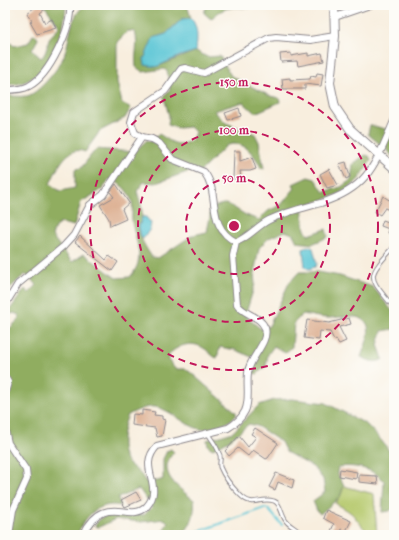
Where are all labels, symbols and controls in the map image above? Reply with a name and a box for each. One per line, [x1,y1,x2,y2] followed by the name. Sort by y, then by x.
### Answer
[220,75,249,89] text: 150 m
[219,123,250,137] text: 100 m
[222,171,247,185] text: 50 m
[227,219,241,233] centre of rings

